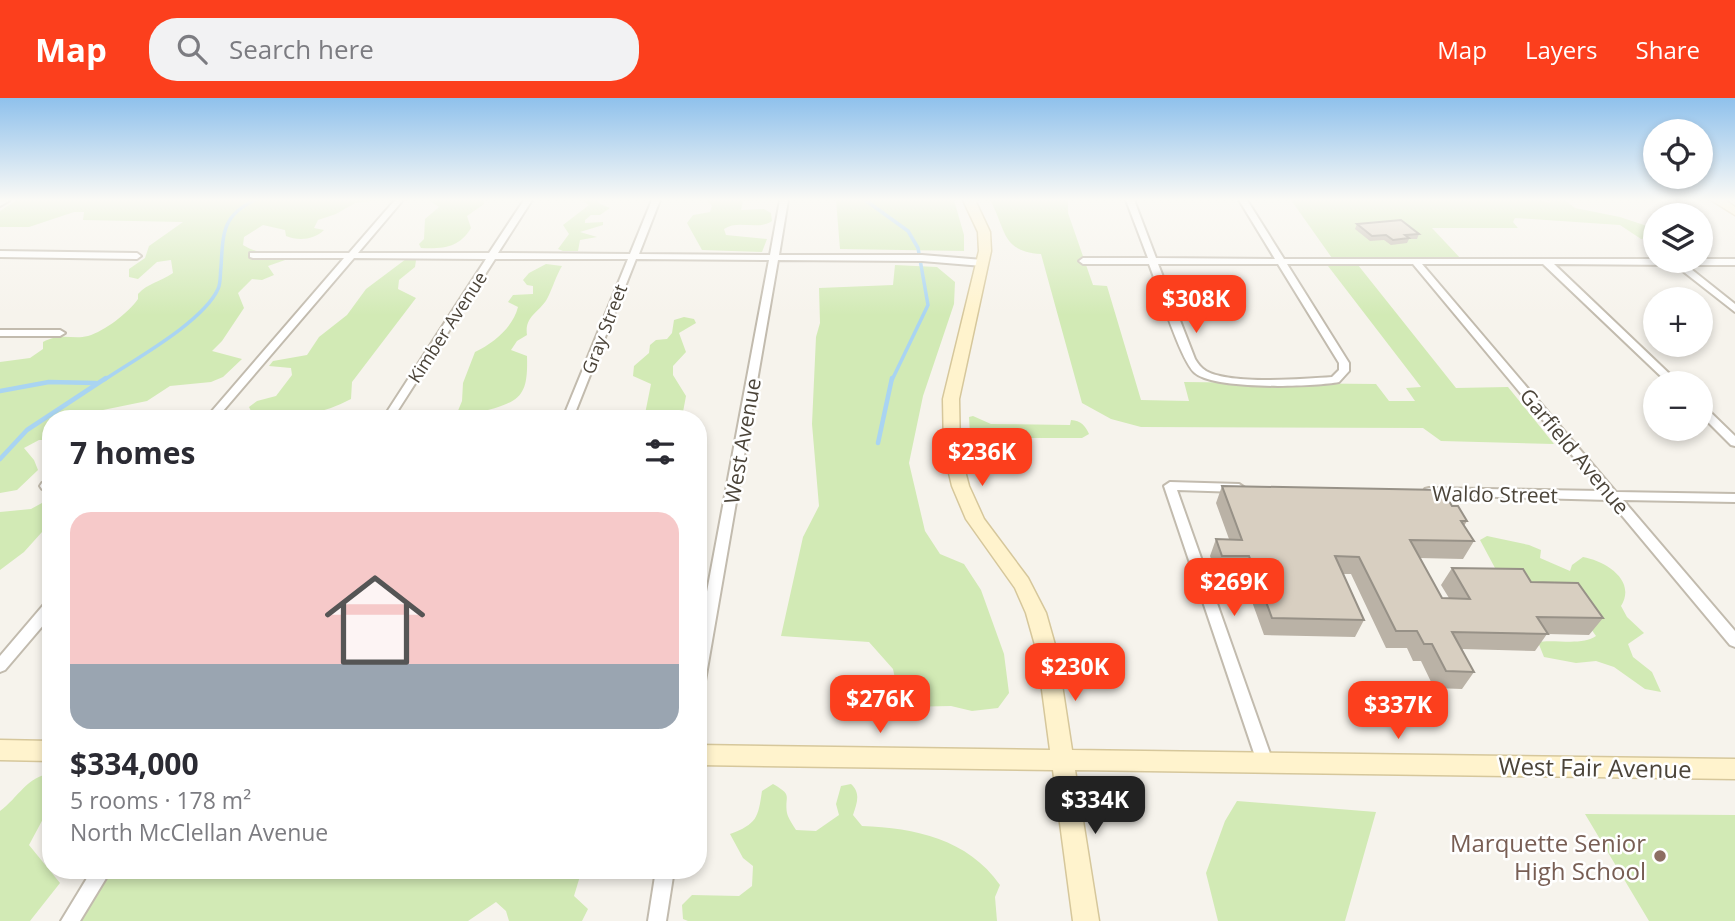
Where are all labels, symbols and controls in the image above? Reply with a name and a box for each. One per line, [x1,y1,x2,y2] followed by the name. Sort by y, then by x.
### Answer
[149,18,639,81] search box
[35,27,107,72] text: Map
[173,30,211,68] icon: search
[229,31,374,67] text: Search here
[1437,33,1487,66] text: Map
[1525,33,1598,66] text: Layers
[1636,33,1700,66] text: Share
[1643,119,1713,441] map controls
[1643,119,1713,189] button: locate
[1643,203,1713,273] button: layers
[402,267,492,387] street label: Kimber Avenue
[1147,275,1245,335] pin: $308K
[576,281,632,377] street label: Gray Street
[1162,282,1230,314] text: $308K
[1643,287,1713,357] button: +
[1643,371,1713,441] button: −
[717,376,767,506] street label: West Avenue
[1514,382,1636,520] street label: Garfield Avenue
[933,428,1031,488] pin: $236K
[70,432,195,473] text: 7 homes
[641,433,679,471] icon: filters
[948,435,1016,467] text: $236K
[1432,479,1558,509] street label: Waldo Street
[312,557,438,683] icon: home
[1185,559,1283,618] pin: $269K
[1200,565,1268,597] text: $269K
[1026,644,1124,703] pin: $230K
[1041,650,1109,682] text: $230K
[831,676,929,735] pin: $276K
[846,682,914,714] text: $276K
[1349,682,1447,741] pin: $337K
[1364,688,1432,720] text: $337K
[70,743,199,784] text: $334,000
[1498,749,1692,785] street label: West Fair Avenue
[1046,776,1144,836] pin: $334K
[1061,783,1129,815] text: $334K
[70,784,251,816] text: 5 rooms · 178 m²
[70,816,328,848] text: North McClellan Avenue
[1450,826,1646,887] place label: Marquette Senior High School
[1652,848,1668,864] marker: Marquette Senior High School

